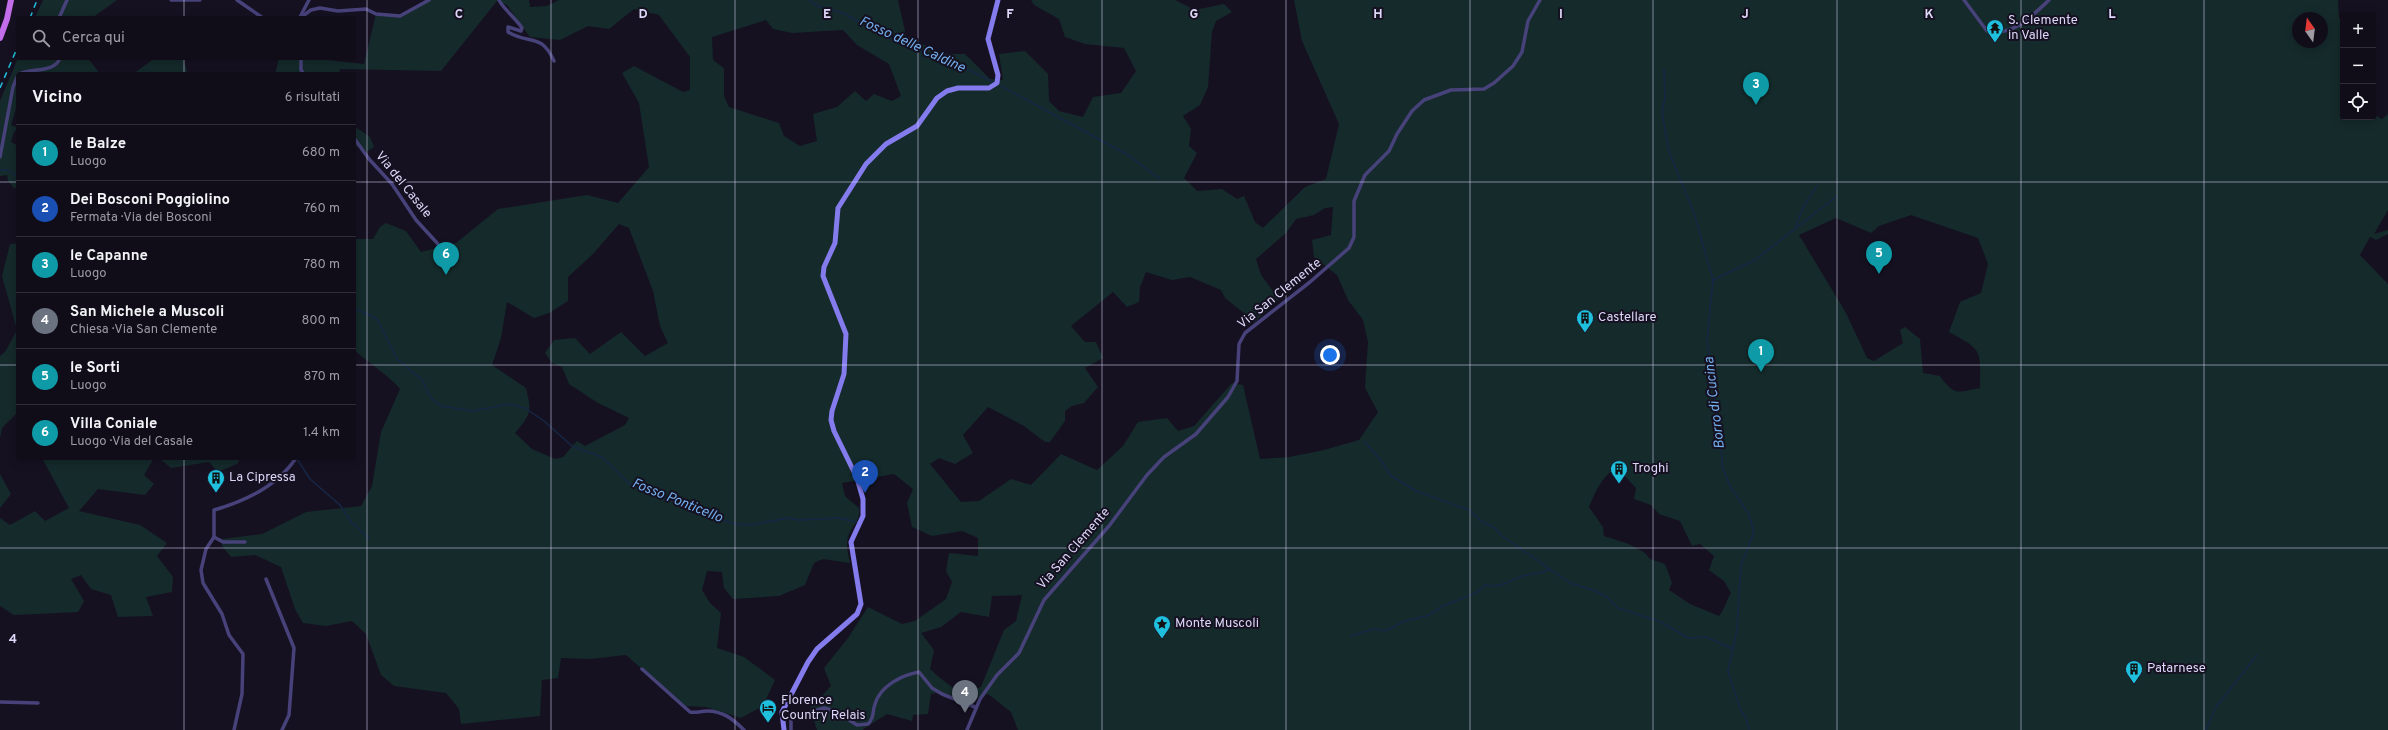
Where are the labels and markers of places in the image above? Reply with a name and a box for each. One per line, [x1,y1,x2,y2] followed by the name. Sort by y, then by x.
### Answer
[2008,13,2078,44] place label: S. Clemente in Valle
[1985,18,2005,43] temple icon: S. Clemente in Valle
[1743,72,1769,105] pin: 3
[1866,241,1892,274] pin: 5
[433,242,459,275] pin: 6
[1575,308,1595,333] building icon: Castellare
[1598,310,1657,326] place label: Castellare
[1748,339,1774,372] pin: 1
[1609,459,1629,484] building icon: Troghi
[852,460,878,493] pin: 2
[1632,461,1669,477] place label: Troghi
[206,468,226,493] building icon: La Cipressa
[229,470,296,486] place label: La Cipressa
[1152,614,1172,639] place icon: Monte Muscoli
[1175,616,1259,632] place label: Monte Muscoli
[2124,659,2144,684] building icon: Patarnese
[2147,661,2206,677] place label: Patarnese
[952,680,978,713] pin: 4
[781,693,866,724] place label: Florence Country Relais
[758,698,778,723] hotel icon: Florence Country Relais

